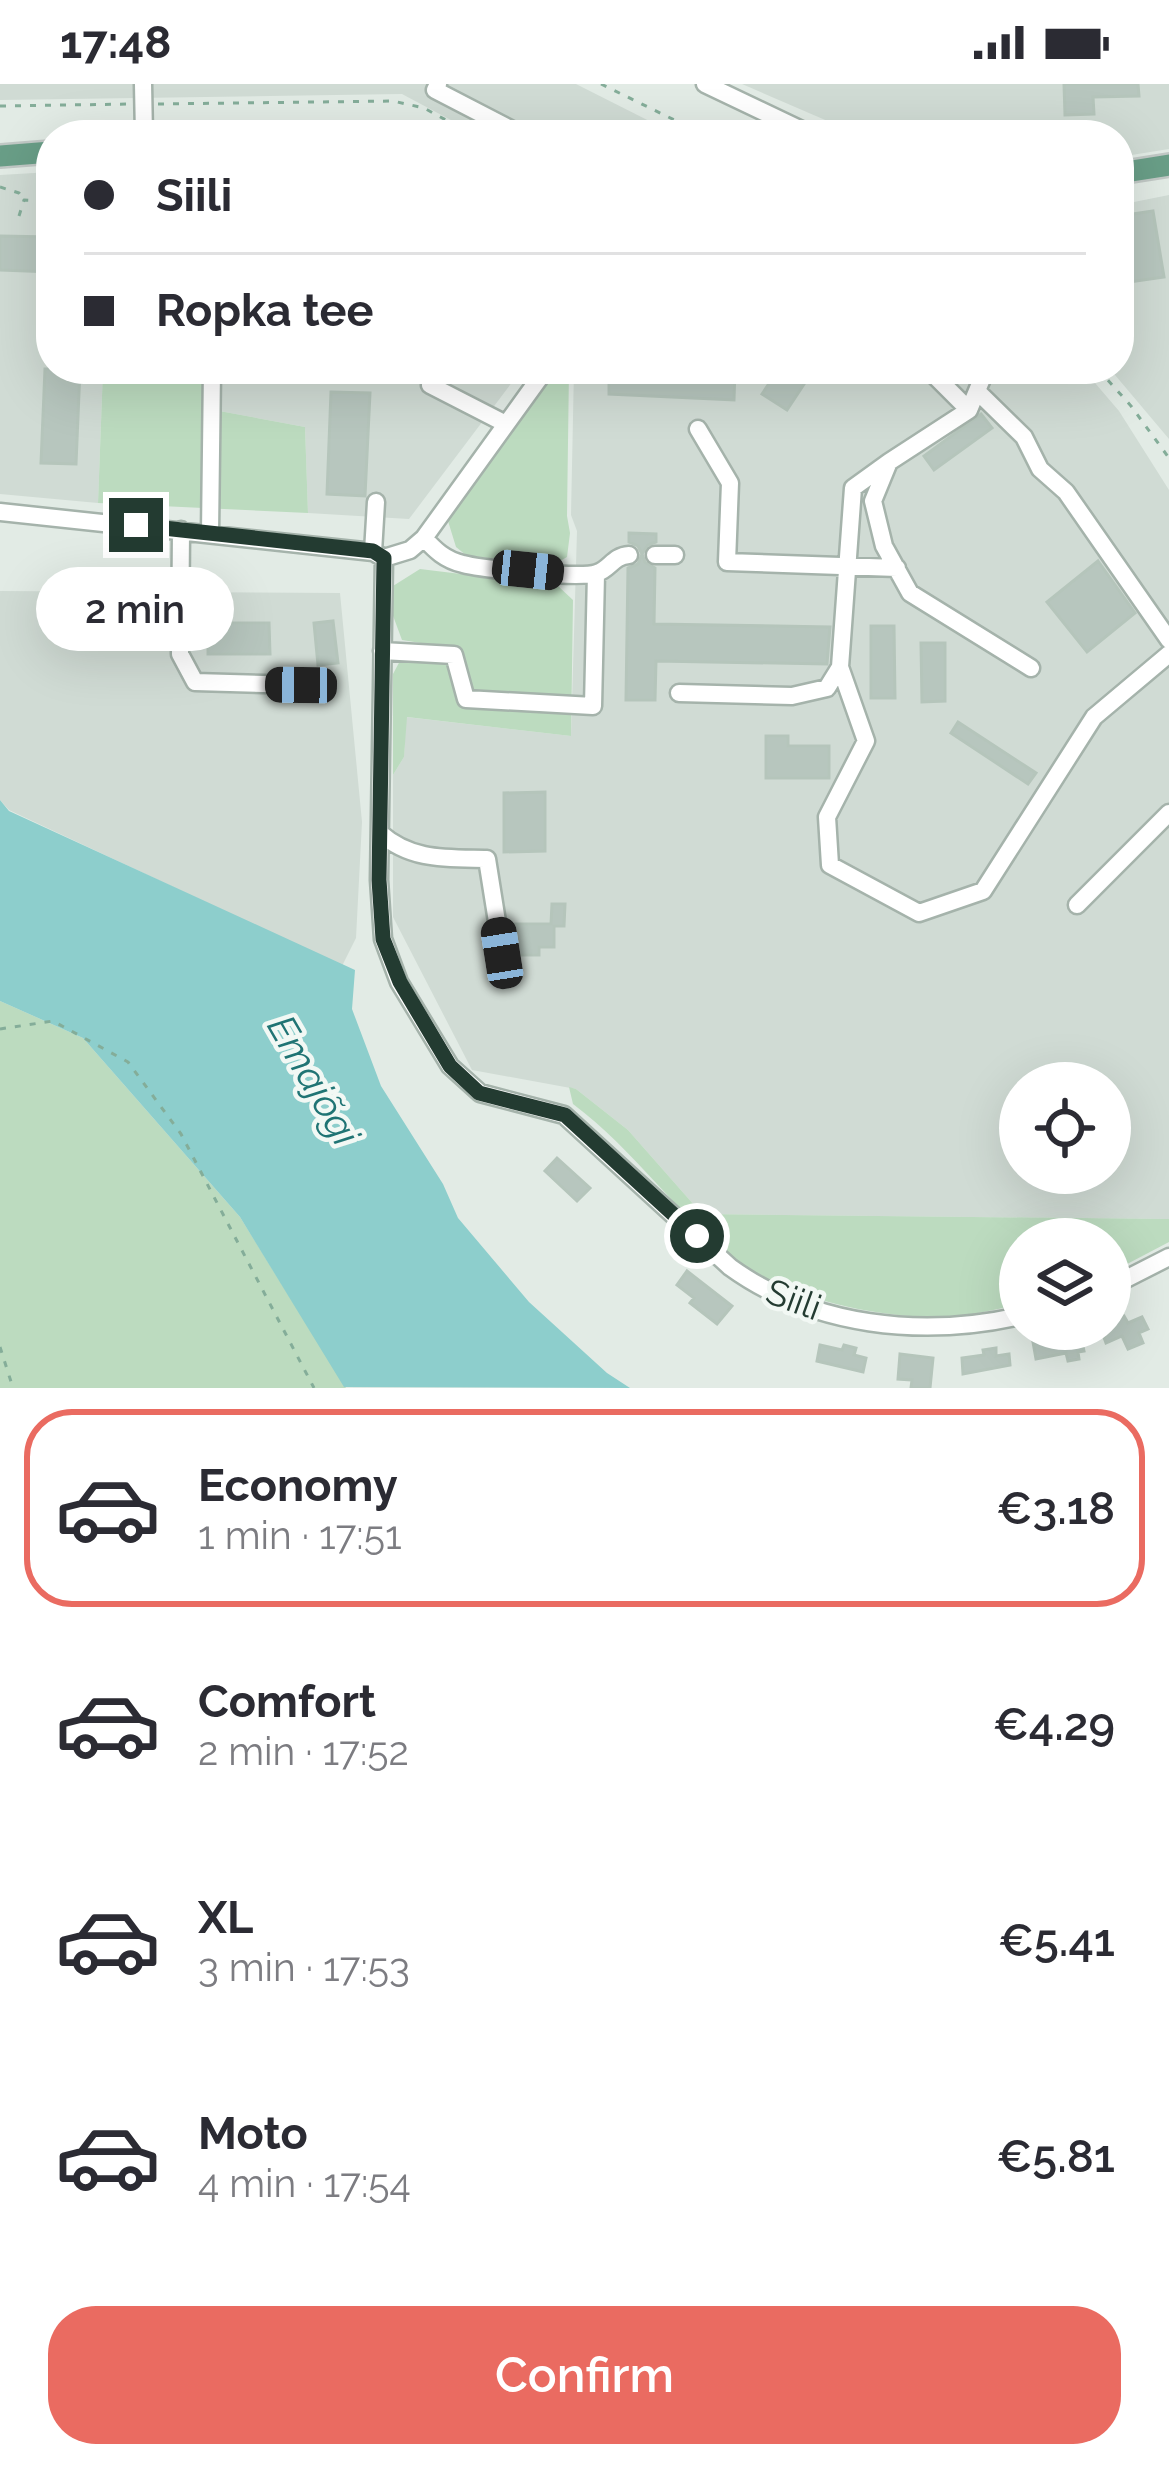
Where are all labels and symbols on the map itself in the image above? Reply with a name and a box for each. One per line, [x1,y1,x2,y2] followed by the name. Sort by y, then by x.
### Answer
[109,498,163,552] route end
[490,548,566,592] car
[37,567,235,651] callout: 2 min
[265,666,337,704] car
[479,915,525,991] car
[258,1007,370,1155] water label: Emajõgi
[670,1209,724,1263] route start
[761,1270,827,1328] street label: Siili

